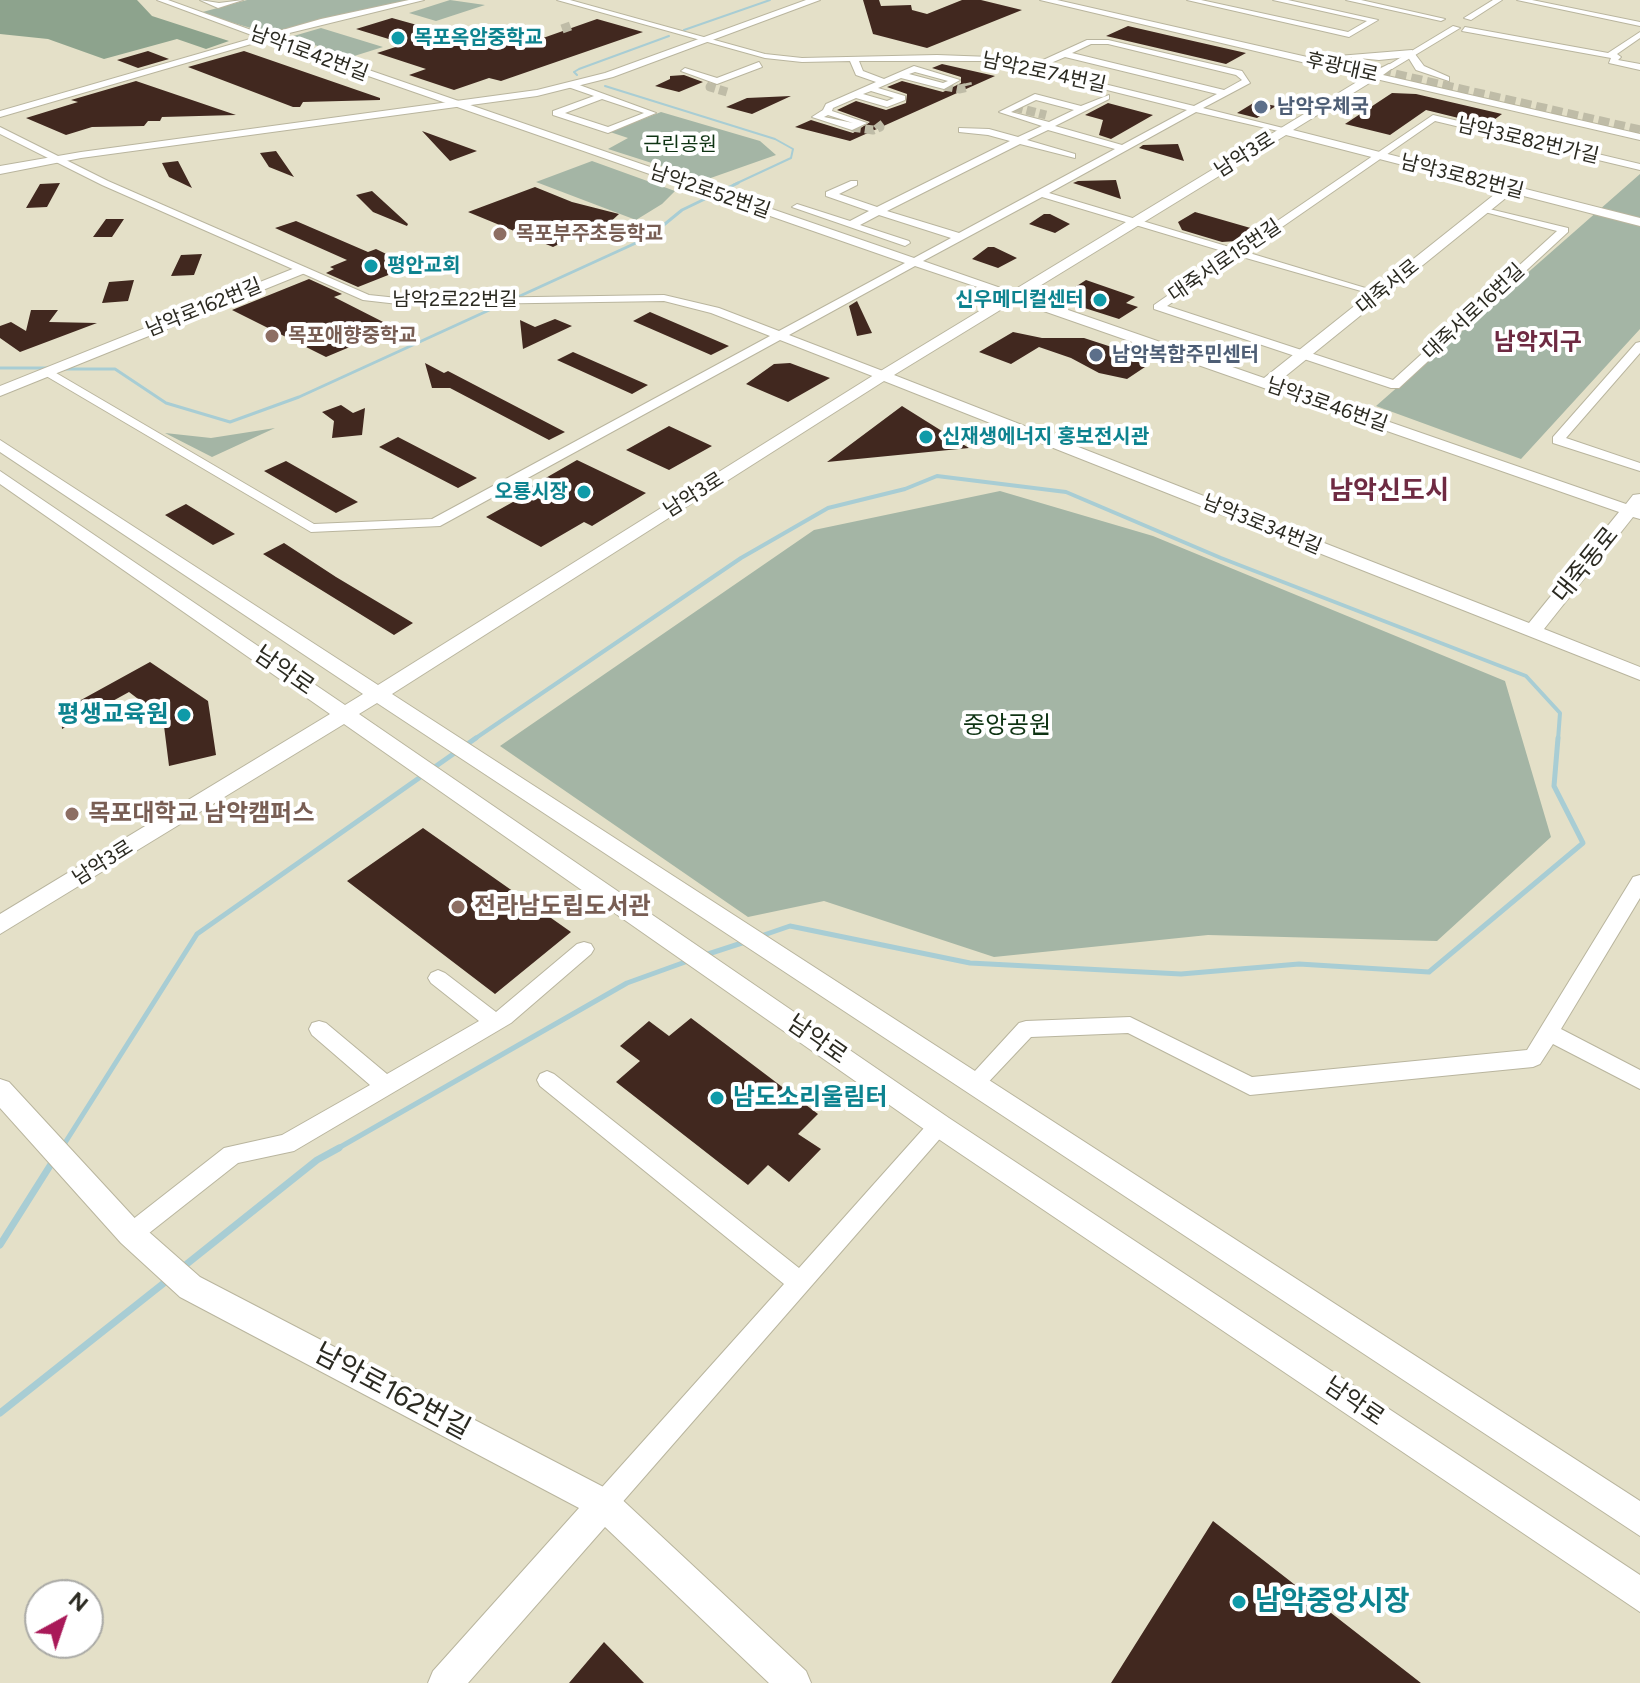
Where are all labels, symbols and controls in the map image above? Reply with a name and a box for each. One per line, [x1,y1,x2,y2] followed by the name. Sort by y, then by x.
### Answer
[247,22,371,86] street label: 남악1로42번길
[414,26,543,50] place label: 목포옥암중학교
[389,29,407,47] marker: 목포옥암중학교
[980,48,1108,98] street label: 남악2로74번길
[1303,48,1381,88] street label: 후광대로
[1277,95,1369,119] place label: 남악우체국
[1252,98,1270,116] marker: 남악우체국
[1455,113,1601,169] street label: 남악3로82번가길
[1211,127,1279,183] street label: 남악3로
[643,133,717,157] park label: 근린공원
[1398,150,1526,204] street label: 남악3로82번길
[647,160,773,224] street label: 남악2로52번길
[1164,215,1286,307] street label: 대죽서로15번길
[516,222,663,246] place label: 목포부주초등학교
[491,225,509,243] marker: 목포부주초등학교
[387,254,461,278] place label: 평안교회
[1352,255,1424,319] street label: 대죽서로
[362,257,380,275] marker: 평안교회
[1418,259,1530,365] street label: 대죽서로16번길
[143,274,265,342] street label: 남악로162번길
[392,288,518,312] street label: 남악2로22번길
[955,288,1084,312] place label: 신우메디컬센터
[1091,291,1109,309] marker: 신우메디컬센터
[288,324,417,348] place label: 목포애향중학교
[263,327,281,345] marker: 목포애향중학교
[1494,329,1582,357] district label: 남악지구
[1112,343,1259,367] place label: 남악복합주민센터
[1087,346,1105,364] marker: 남악복합주민센터
[1263,373,1391,437] street label: 남악3로46번길
[942,425,1149,449] place label: 신재생에너지 홍보전시관
[917,428,935,446] marker: 신재생에너지 홍보전시관
[660,467,728,523] street label: 남악3로
[1329,475,1449,507] district label: 남악신도시
[494,480,568,504] place label: 오룡시장
[575,483,593,501] marker: 오룡시장
[1199,490,1325,560] street label: 남악3로34번길
[1547,522,1625,608] street label: 대죽동로
[249,640,319,702] street label: 남악로
[58,701,168,729] place label: 평생교육원
[175,706,193,724] marker: 평생교육원
[963,712,1051,740] park label: 중앙공원
[88,800,315,828] place label: 목포대학교 남악캠퍼스
[63,805,81,823] marker: 목포대학교 남악캠퍼스
[69,835,137,891] street label: 남악3로
[474,893,651,921] place label: 전라남도립도서관
[449,898,467,916] marker: 전라남도립도서관
[782,1009,852,1071] street label: 남악로
[733,1084,888,1112] place label: 남도소리울림터
[708,1089,726,1107] marker: 남도소리울림터
[308,1337,476,1447] street label: 남악로162번길
[1318,1372,1390,1432] street label: 남악로
[24,1579,104,1659] north arrow
[1255,1585,1410,1619] place label: 남악중앙시장
[63,1586,94,1618] text: N
[1230,1593,1248,1611] marker: 남악중앙시장

